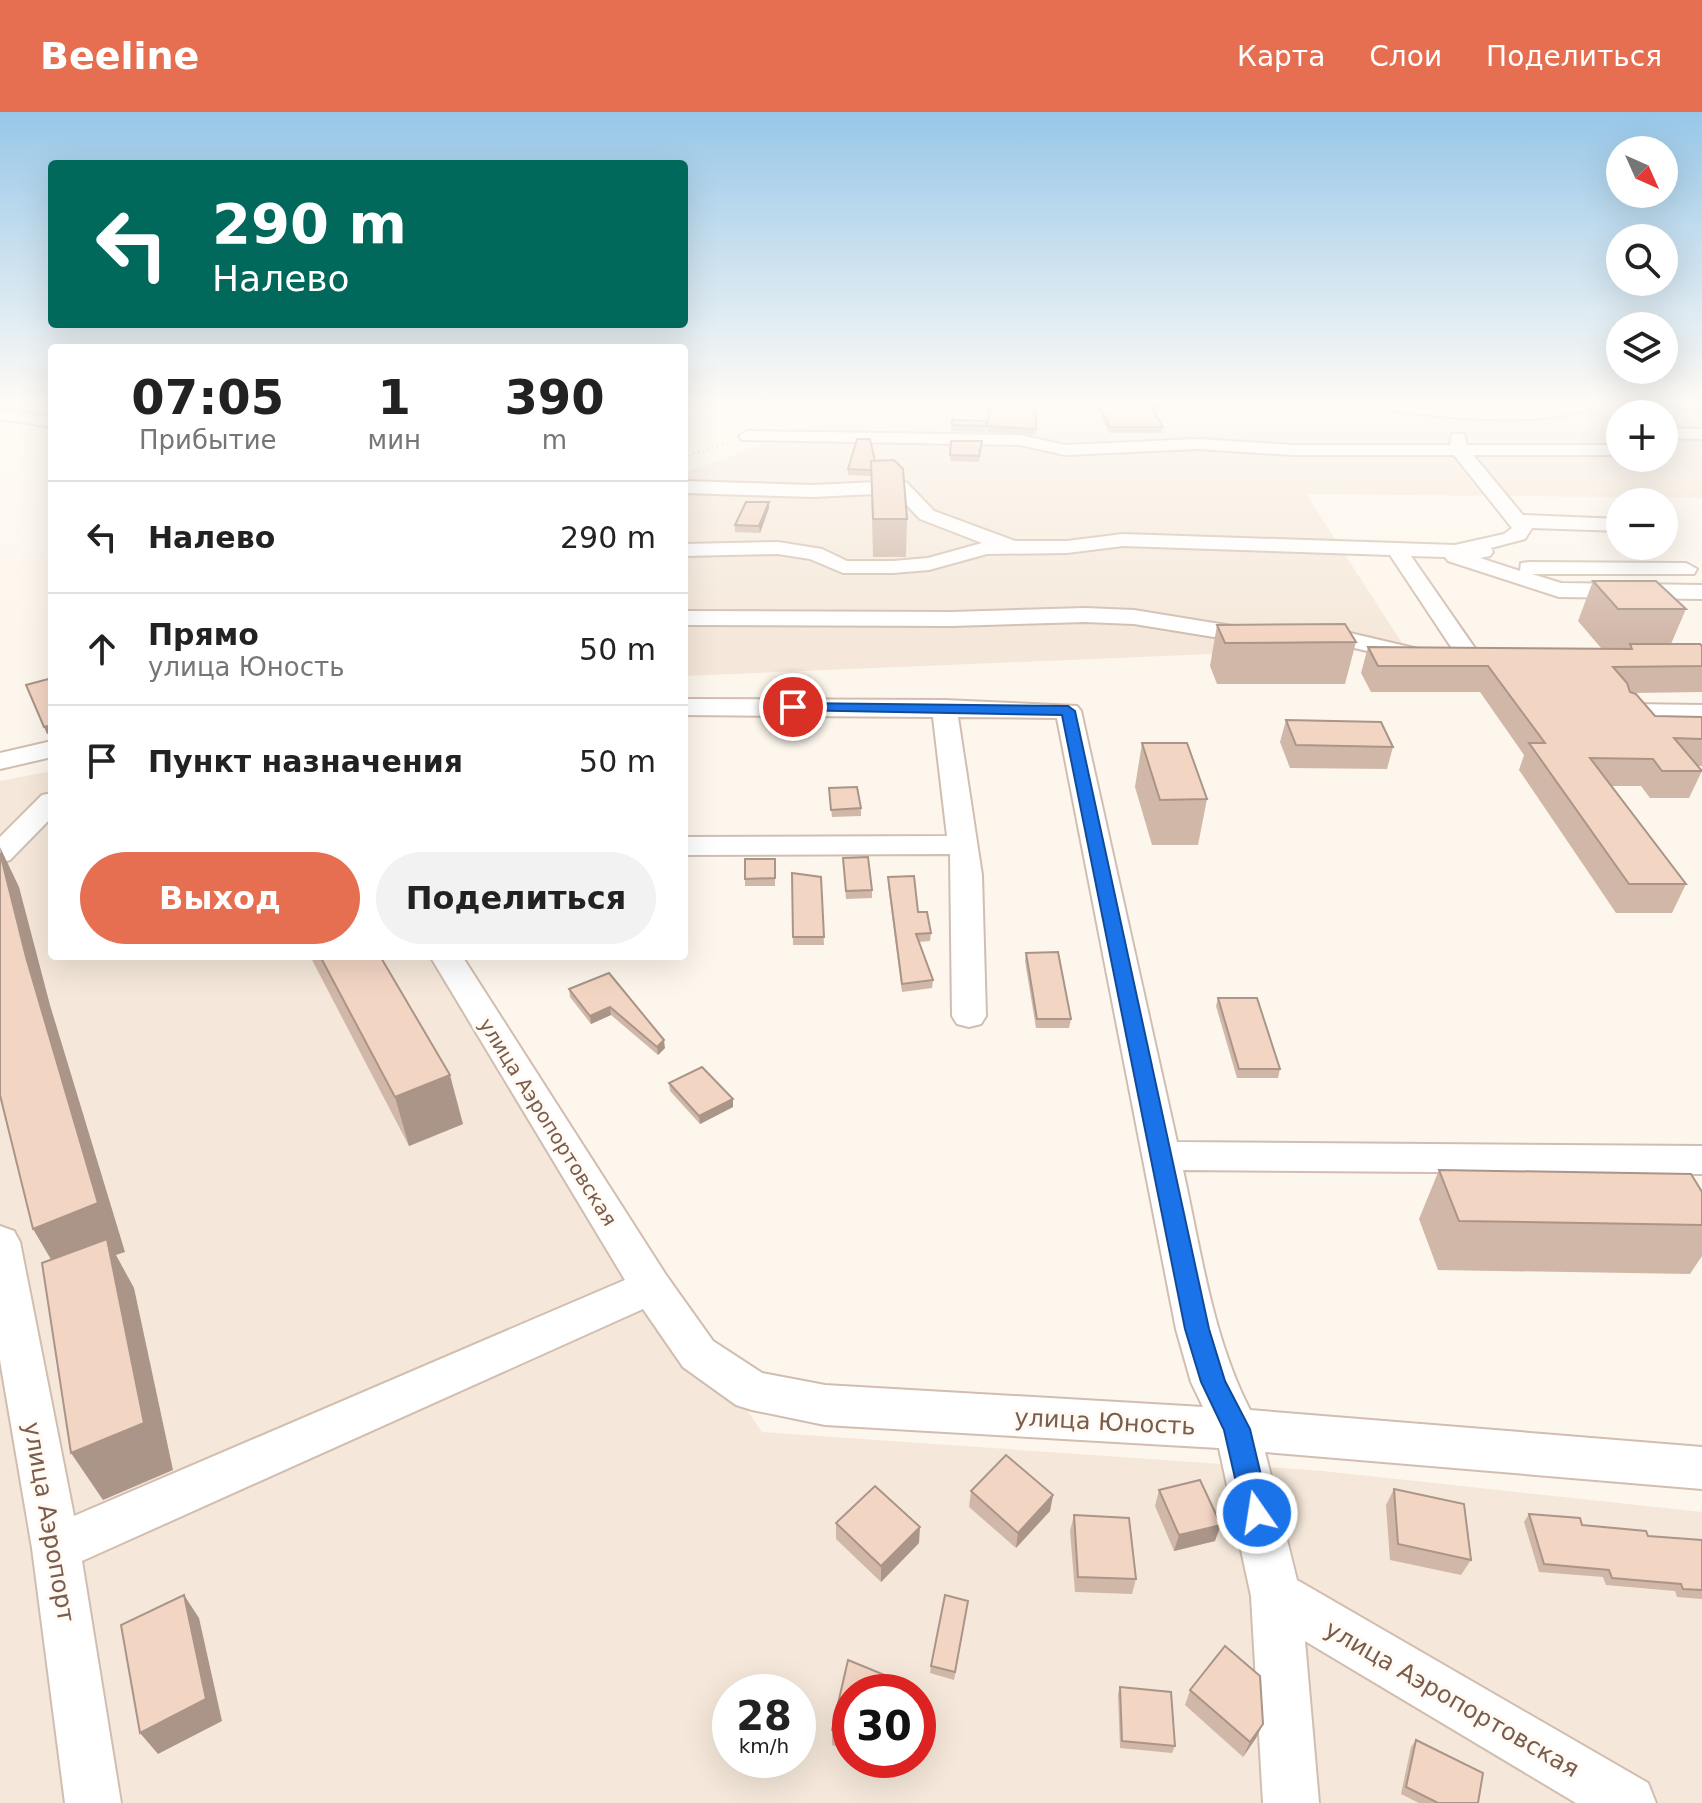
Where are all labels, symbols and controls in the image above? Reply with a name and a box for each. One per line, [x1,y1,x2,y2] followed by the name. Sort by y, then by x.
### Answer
[40,34,199,78] text: Beeline
[1237,40,1325,73] text: Карта
[1369,40,1442,73] text: Слои
[1486,40,1662,73] text: Поделиться
[1606,136,1678,208] north arrow
[1606,136,1678,560] map controls
[212,191,407,256] text: 290 m
[80,192,184,296] icon: left
[1606,224,1678,296] button: search
[212,258,350,299] text: Налево
[1606,312,1678,384] button: layers
[131,369,284,425] text: 07:05
[378,369,411,425] text: 1
[504,369,605,425] text: 390
[1606,400,1678,472] button: +
[139,425,277,455] text: Прибытие
[368,425,421,455] text: мин
[542,425,567,455] text: m
[1606,488,1678,560] button: −
[80,515,124,559] icon: left
[148,520,275,555] text: Налево
[560,520,656,555] text: 290 m
[148,617,259,652] text: Прямо
[80,627,124,671] icon: ahead
[579,632,656,667] text: 50 m
[148,652,345,682] text: улица Юность
[759,673,827,741] pin
[771,685,815,729] icon: arrive
[80,739,124,783] icon: arrive
[148,744,463,779] text: Пункт назначения
[579,744,656,779] text: 50 m
[80,852,360,944] button: Выход
[376,852,656,944] button: Поделиться
[474,1014,622,1230] street label: улица Аэропортовская
[1014,1403,1196,1441] street label: улица Юность
[18,1420,80,1624] street label: улица Аэропорт
[1215,1471,1299,1555] position arrow
[1320,1615,1584,1783] street label: улица Аэропортовская
[832,1674,936,1778] speed limit sign: 30
[736,1693,792,1739] text: 28
[739,1734,789,1758] text: km/h

